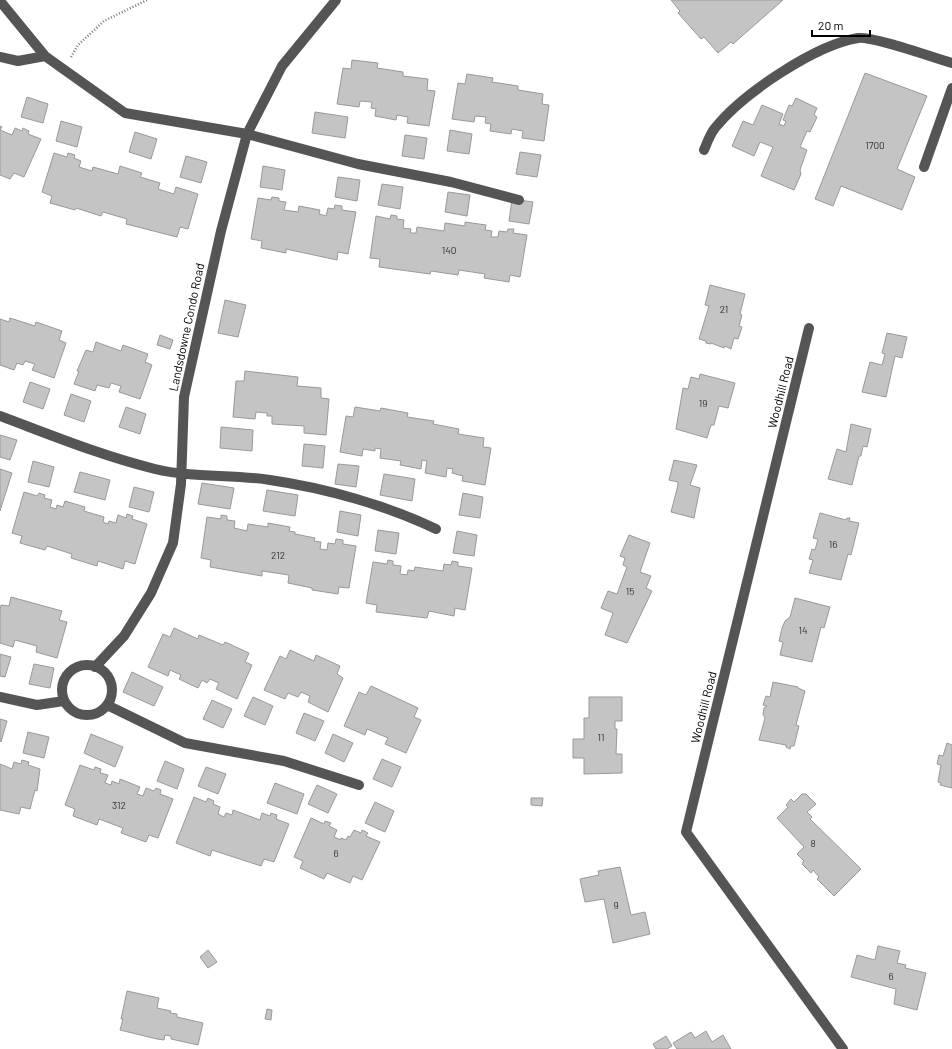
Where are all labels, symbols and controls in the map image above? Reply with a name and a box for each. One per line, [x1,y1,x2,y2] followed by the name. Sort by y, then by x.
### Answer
[812,12,870,38] scale bar
[818,18,844,32] text: 20 m
[865,139,885,151] house number: 1700
[442,244,456,256] house number: 140
[166,262,206,392] street label: Landsdowne Condo Road
[720,303,728,315] house number: 21
[764,355,796,429] street label: Woodhill Road
[699,397,707,409] house number: 19
[829,538,837,550] house number: 16
[271,549,285,561] house number: 212
[626,585,634,597] house number: 15
[798,624,808,636] house number: 14
[687,670,719,744] street label: Woodhill Road
[597,731,605,743] house number: 11
[112,799,126,811] house number: 312
[810,837,816,849] house number: 8
[333,847,339,859] house number: 6
[613,899,619,911] house number: 9
[888,970,894,982] house number: 6

